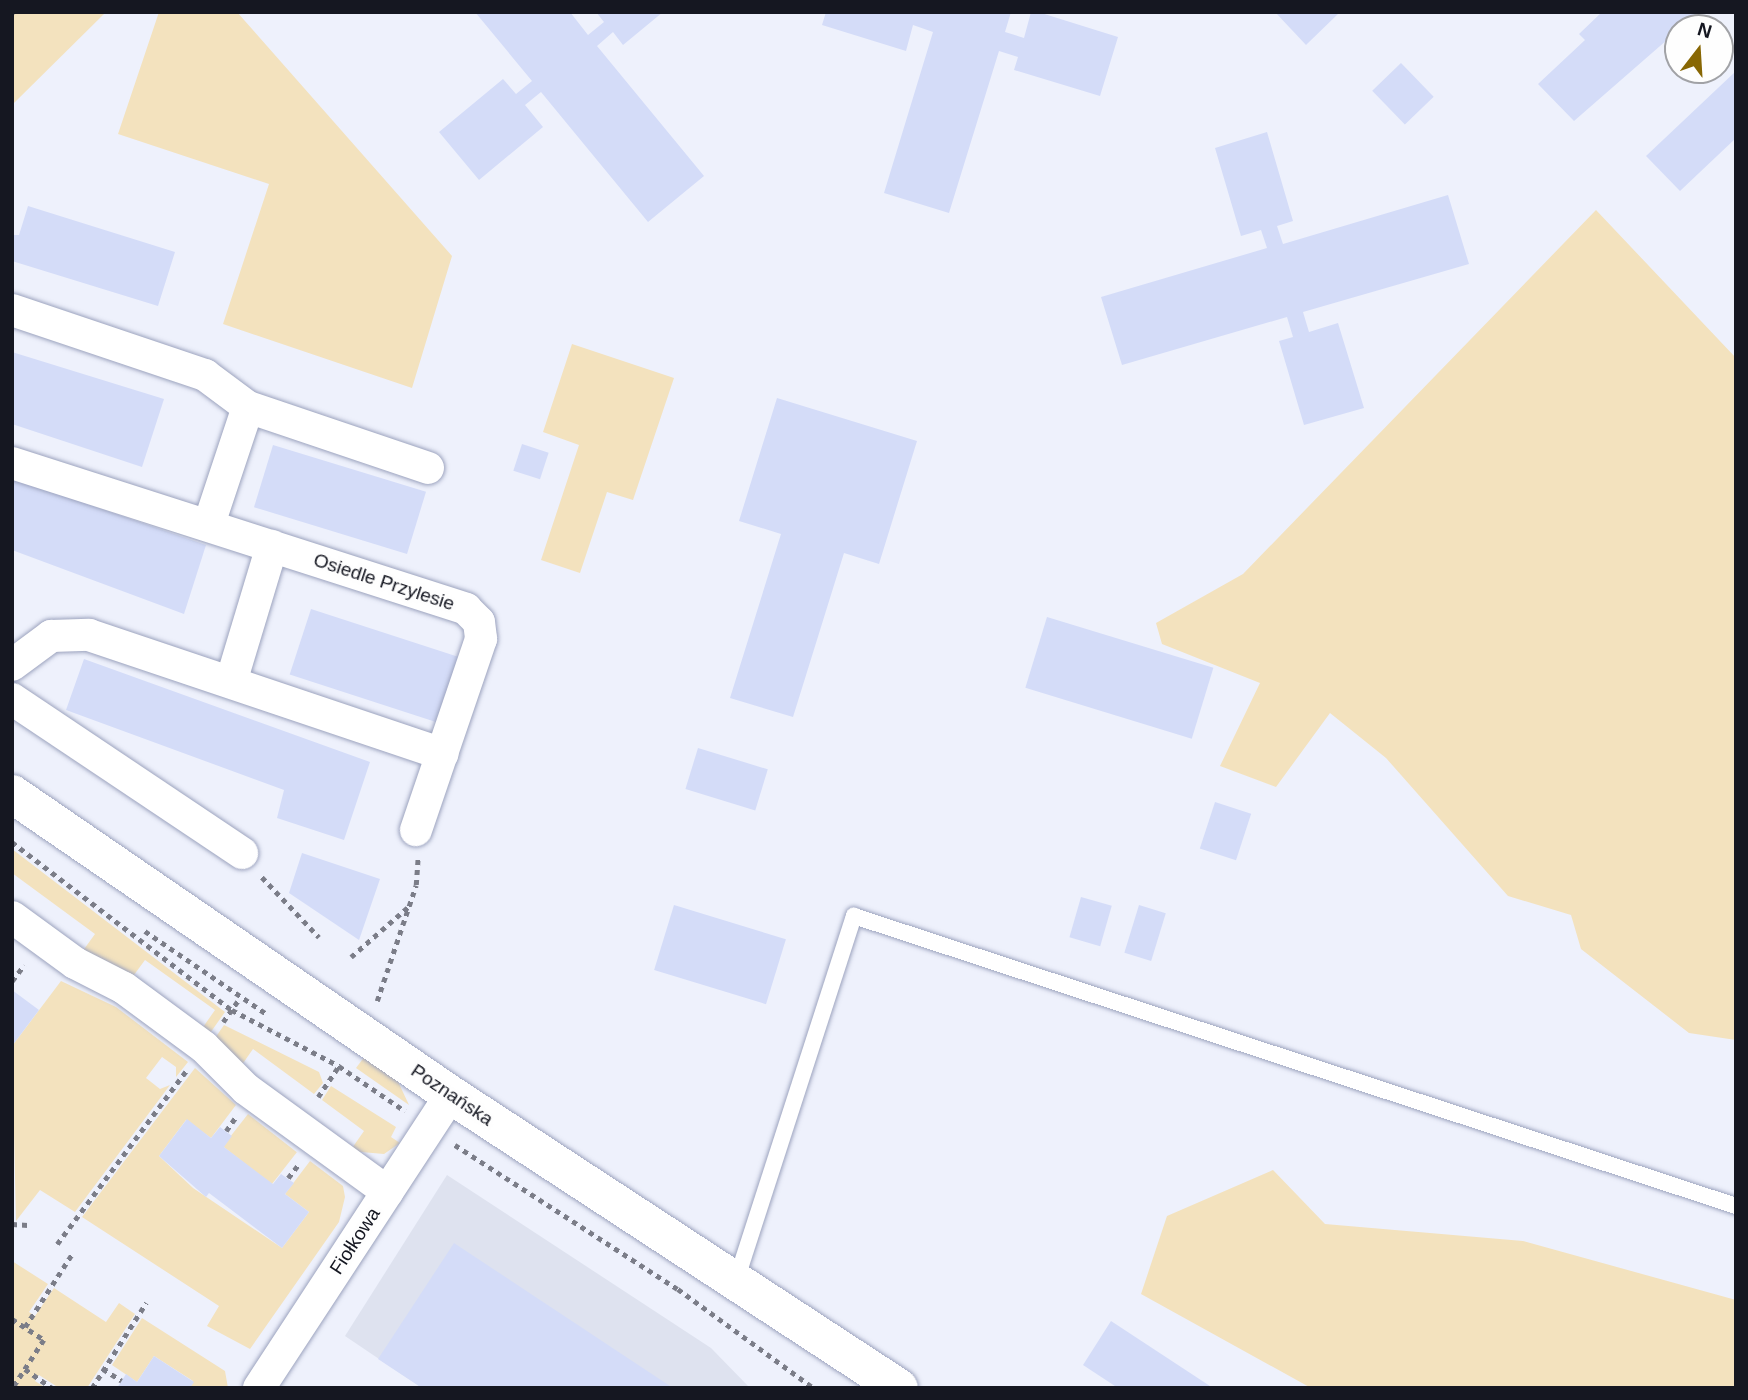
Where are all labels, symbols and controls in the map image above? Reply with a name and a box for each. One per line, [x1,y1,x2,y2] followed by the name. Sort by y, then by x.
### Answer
[1664,14,1734,84] north arrow
[1695,18,1714,42] text: N
[311,548,457,616] street label: Osiedle Przylesie
[407,1059,497,1131] street label: Poznańska
[325,1203,385,1279] street label: Fiołkowa

